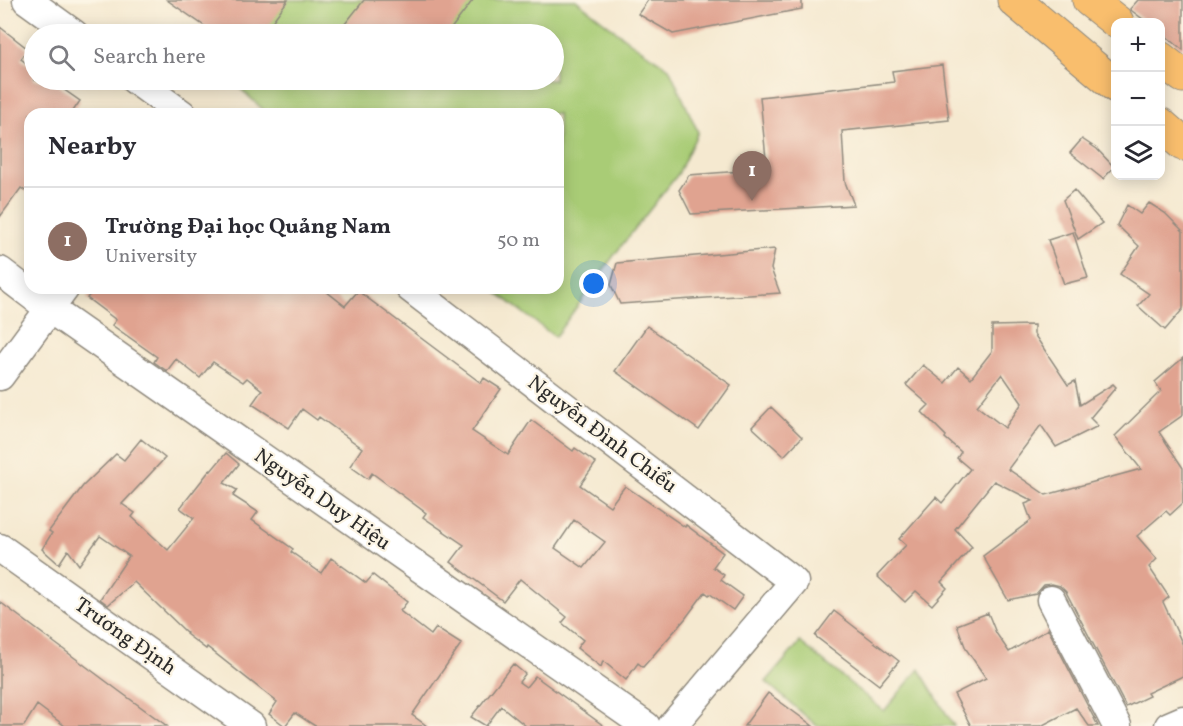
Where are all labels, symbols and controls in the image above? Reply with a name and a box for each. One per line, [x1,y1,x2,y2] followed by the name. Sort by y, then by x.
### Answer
[1111,18,1165,180] map controls
[1111,18,1165,72] button: +
[24,24,564,90] search box
[45,41,78,74] icon: search
[93,42,206,73] text: Search here
[1111,72,1165,126] button: −
[1111,126,1165,180] button: layers
[48,129,137,165] text: Nearby
[732,152,771,201] pin: 1
[105,212,391,243] text: Trường Đại học Quảng Nam
[63,227,72,255] text: 1
[497,227,540,255] text: 50 m
[105,243,197,271] text: University
[579,269,608,298] your location
[521,369,683,501] street label: Nguyễn Đình Chiểu
[248,442,396,558] street label: Nguyễn Duy Hiệu
[68,591,182,683] street label: Trương Định

